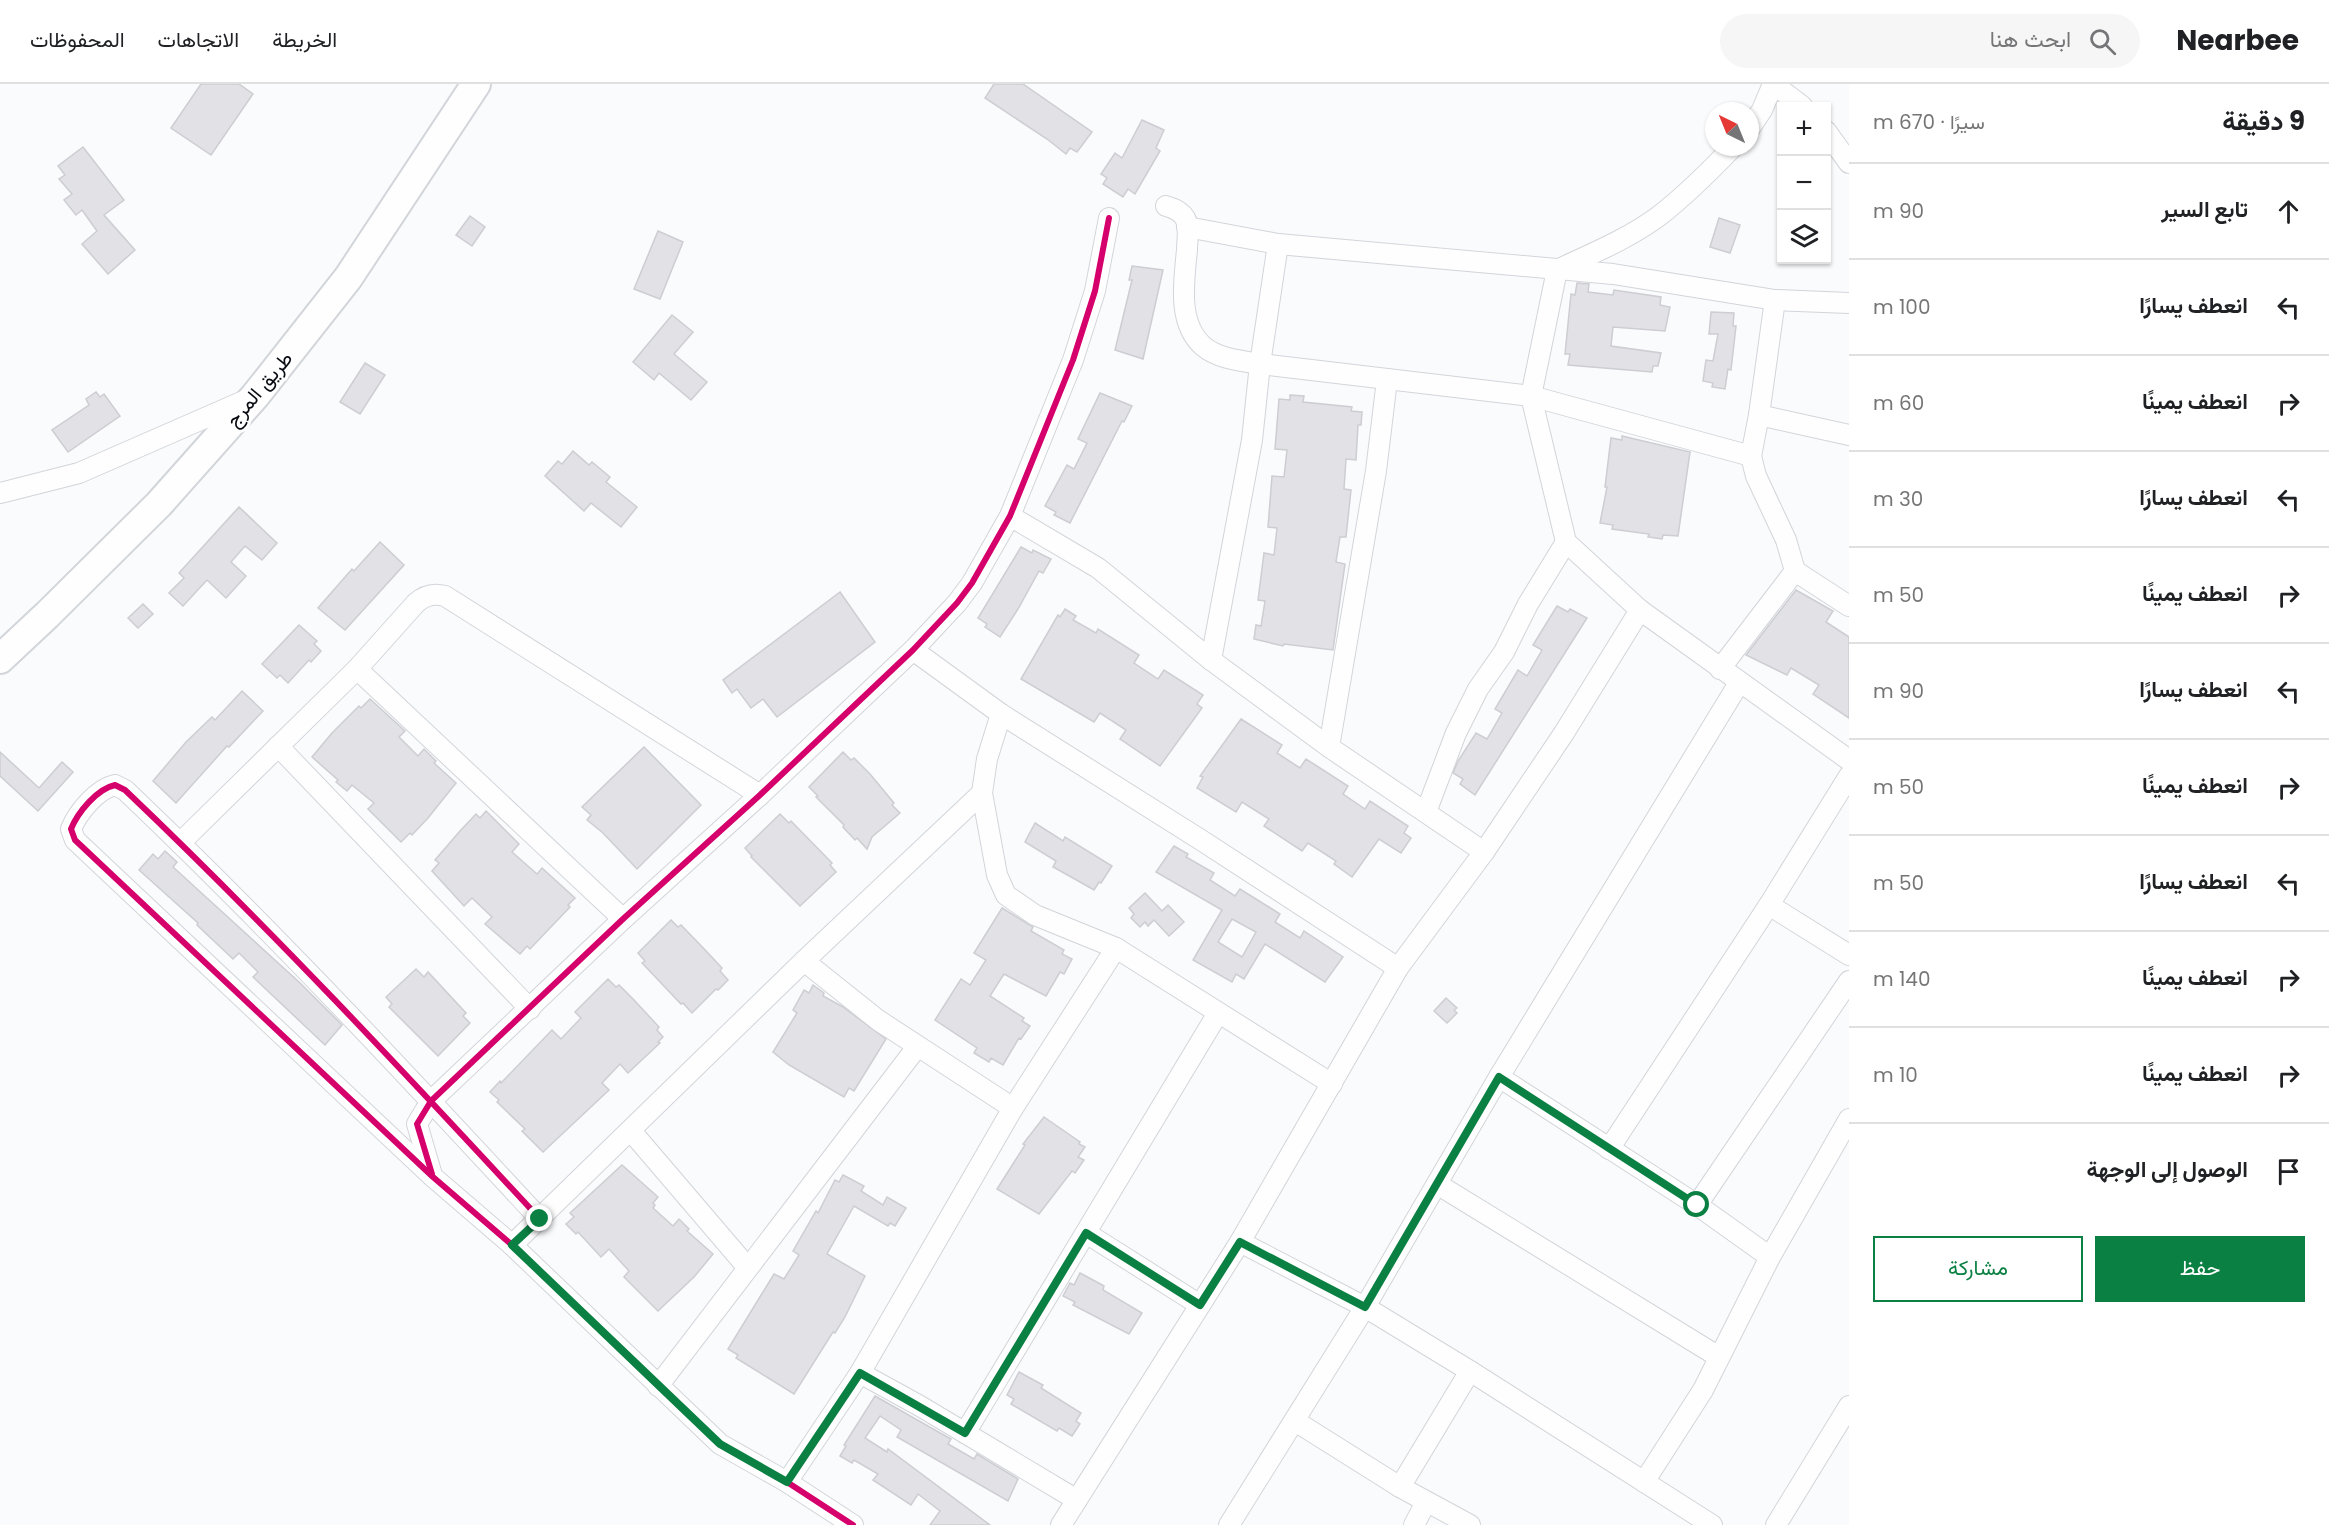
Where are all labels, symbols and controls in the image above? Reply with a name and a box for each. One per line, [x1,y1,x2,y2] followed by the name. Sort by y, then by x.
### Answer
[1720,14,2140,68] search box
[2176,21,2299,60] text: Nearbee
[1990,24,2071,55] text: ابحث هنا
[30,25,125,54] text: المحفوظات
[158,25,239,54] text: الاتجاهات
[272,25,337,54] text: الخريطة
[2086,25,2119,58] icon: search
[1705,102,1759,156] north arrow
[1777,102,1831,264] map controls
[1777,102,1831,156] button: +
[2222,103,2305,139] text: 9 دقيقة
[1873,108,1985,136] text: سيرًا · 670 m
[1777,156,1831,210] button: −
[2161,194,2248,225] text: تابع السير
[2272,195,2305,228] icon: ahead
[1873,197,1924,225] text: 90 m
[1777,210,1831,264] button: layers
[2139,290,2248,321] text: انعطف يسارًا
[2272,291,2305,324] icon: left
[1873,293,1930,321] text: 100 m
[219,345,299,433] street label: طريق المرج
[2142,386,2248,417] text: انعطف يمينًا
[2272,387,2305,420] icon: right
[1873,389,1924,417] text: 60 m
[2139,482,2248,513] text: انعطف يسارًا
[2272,483,2305,516] icon: left
[1873,485,1923,513] text: 30 m
[2142,578,2248,609] text: انعطف يمينًا
[2272,579,2305,612] icon: right
[1873,581,1924,609] text: 50 m
[2139,674,2248,705] text: انعطف يسارًا
[2272,675,2305,708] icon: left
[1873,677,1924,705] text: 90 m
[2142,770,2248,801] text: انعطف يمينًا
[2272,771,2305,804] icon: right
[1873,773,1924,801] text: 50 m
[2139,866,2248,897] text: انعطف يسارًا
[2272,867,2305,900] icon: left
[1873,869,1924,897] text: 50 m
[2142,962,2248,993] text: انعطف يمينًا
[2272,963,2305,996] icon: right
[1873,965,1931,993] text: 140 m
[2142,1058,2248,1089] text: انعطف يمينًا
[2272,1059,2305,1092] icon: right
[1873,1061,1918,1089] text: 10 m
[2087,1154,2248,1185] text: الوصول إلى الوجهة
[2272,1155,2305,1188] icon: arrive
[1683,1191,1709,1217] route start
[526,1205,552,1231] route end
[1873,1236,2083,1302] button: مشاركة
[2095,1236,2305,1302] button: حفظ

